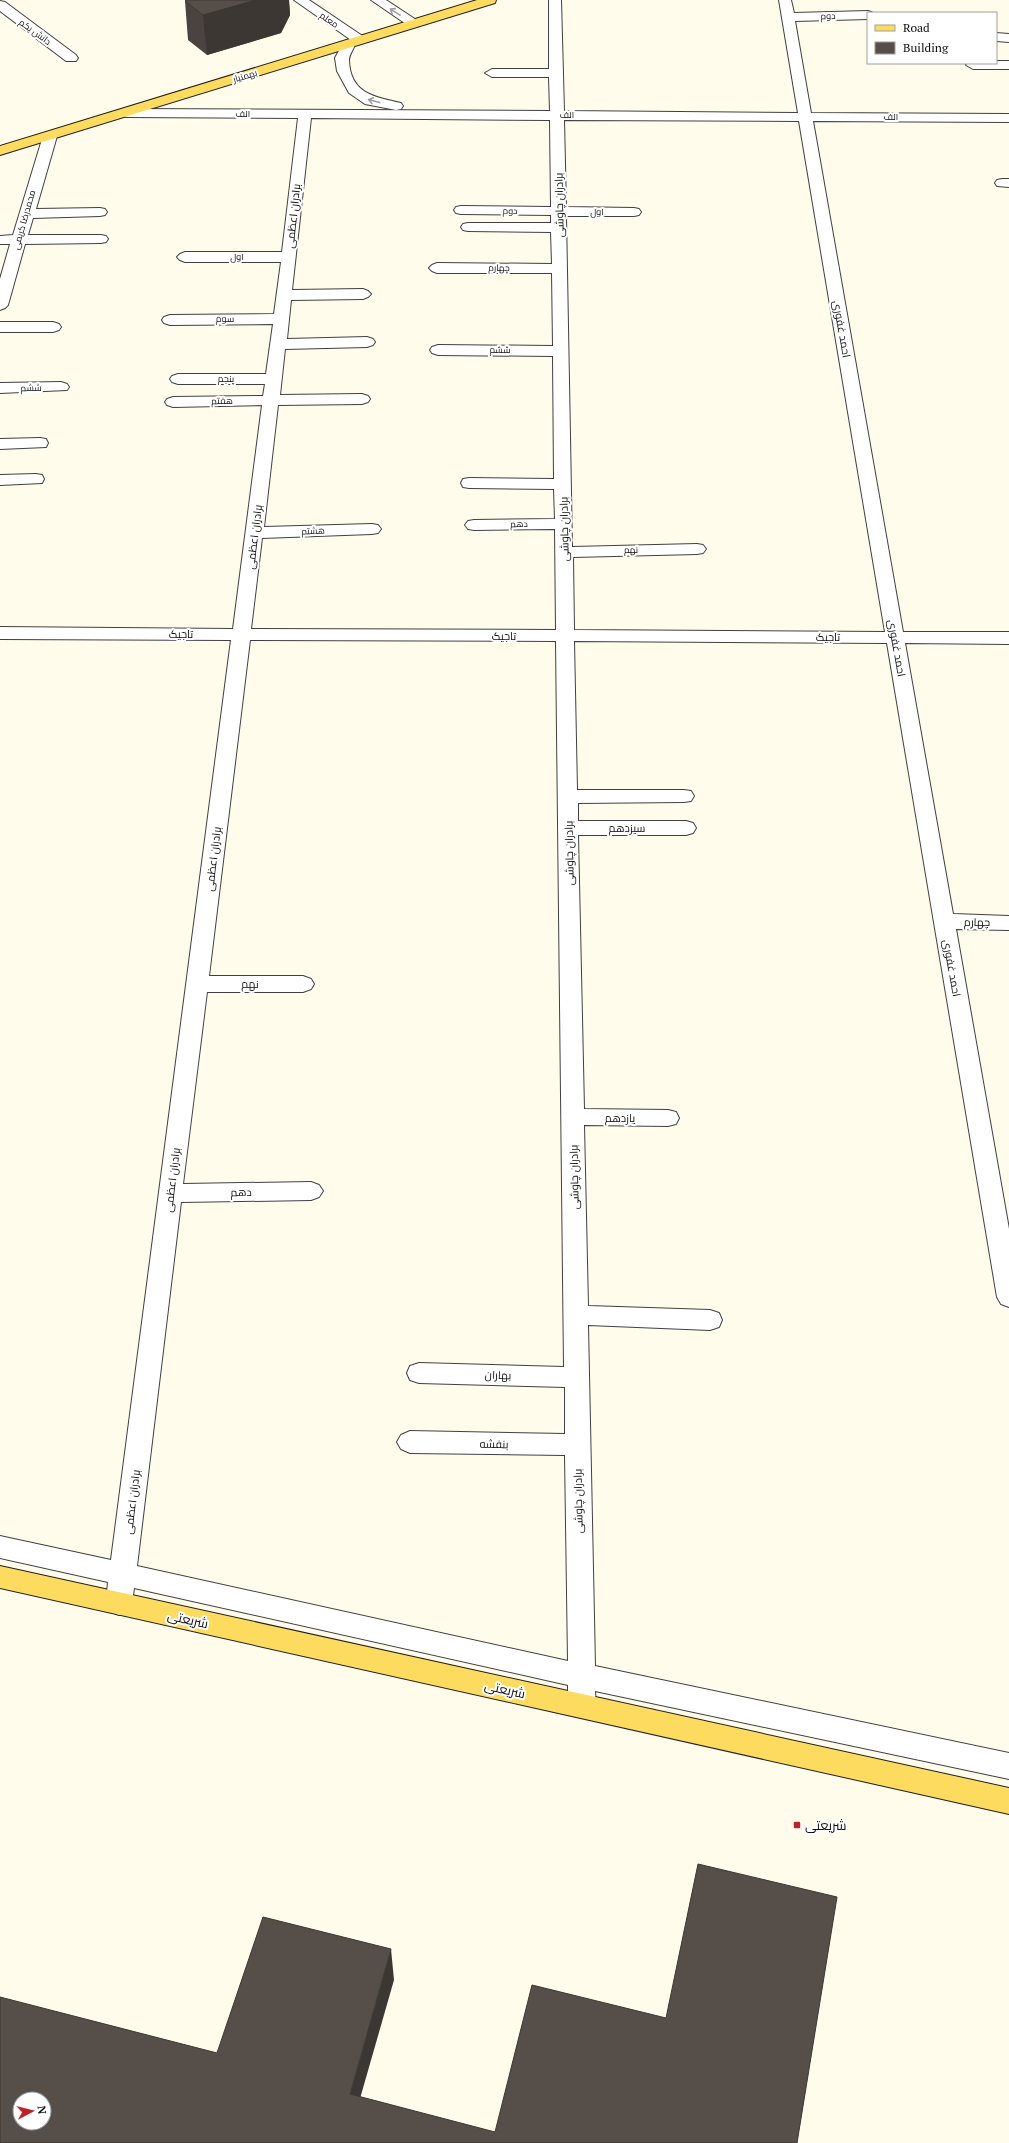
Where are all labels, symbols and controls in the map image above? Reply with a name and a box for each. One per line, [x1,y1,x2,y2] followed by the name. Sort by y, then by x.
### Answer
[389,7,401,15] one-way arrow
[317,9,341,31] street label: معلم
[820,10,836,22] street label: دوم
[867,12,997,64] legend
[17,16,53,48] street label: دانش یکم
[903,20,930,35] text: Road
[903,40,949,55] text: Building
[230,67,259,86] street label: بهمنیار
[368,97,381,105] one-way arrow
[236,108,250,120] street label: الف
[560,109,574,121] street label: الف
[884,111,898,123] street label: الف
[551,173,567,237] street label: برادران چاوشی
[283,183,303,249] street label: برادران اعظمی
[10,189,38,251] street label: محمدرضا کریمی
[502,205,518,217] street label: دوم
[590,206,604,218] street label: اول
[230,251,244,263] street label: اول
[488,262,510,274] street label: چهارم
[830,299,854,359] street label: احمد غفوری
[216,313,234,325] street label: سوم
[489,344,511,356] street label: ششم
[218,373,235,385] street label: پنجم
[20,382,42,394] street label: ششم
[211,395,233,407] street label: هفتم
[556,497,572,561] street label: برادران چاوشی
[243,504,265,570] street label: برادران اعظمی
[510,518,528,530] street label: دهم
[301,525,325,537] street label: هشتم
[624,544,638,556] street label: نهم
[885,618,909,678] street label: احمد غفوری
[169,627,193,641] street label: تاجیک
[492,629,516,643] street label: تاجیک
[816,630,840,644] street label: تاجیک
[561,821,577,885] street label: برادران چاوشی
[609,821,645,836] street label: سیزدهم
[202,826,224,892] street label: برادران اعظمی
[964,915,990,930] street label: چهارم
[940,938,964,998] street label: احمد غفوری
[241,977,259,992] street label: نهم
[605,1111,635,1126] street label: یازدهم
[566,1145,582,1209] street label: برادران چاوشی
[161,1147,183,1213] street label: برادران اعظمی
[230,1185,252,1200] street label: دهم
[484,1368,512,1382] street label: بهاران
[479,1437,509,1451] street label: بنفشه
[121,1469,143,1535] street label: برادران اعظمی
[570,1469,586,1533] street label: برادران چاوشی
[166,1606,210,1632] street label: شریعتی
[483,1676,527,1702] street label: شریعتی
[805,1816,846,1834] place label: شریعتی
[792,1820,802,1830] marker: شریعتی
[12,2091,52,2131] north arrow
[34,2105,49,2115] text: N

